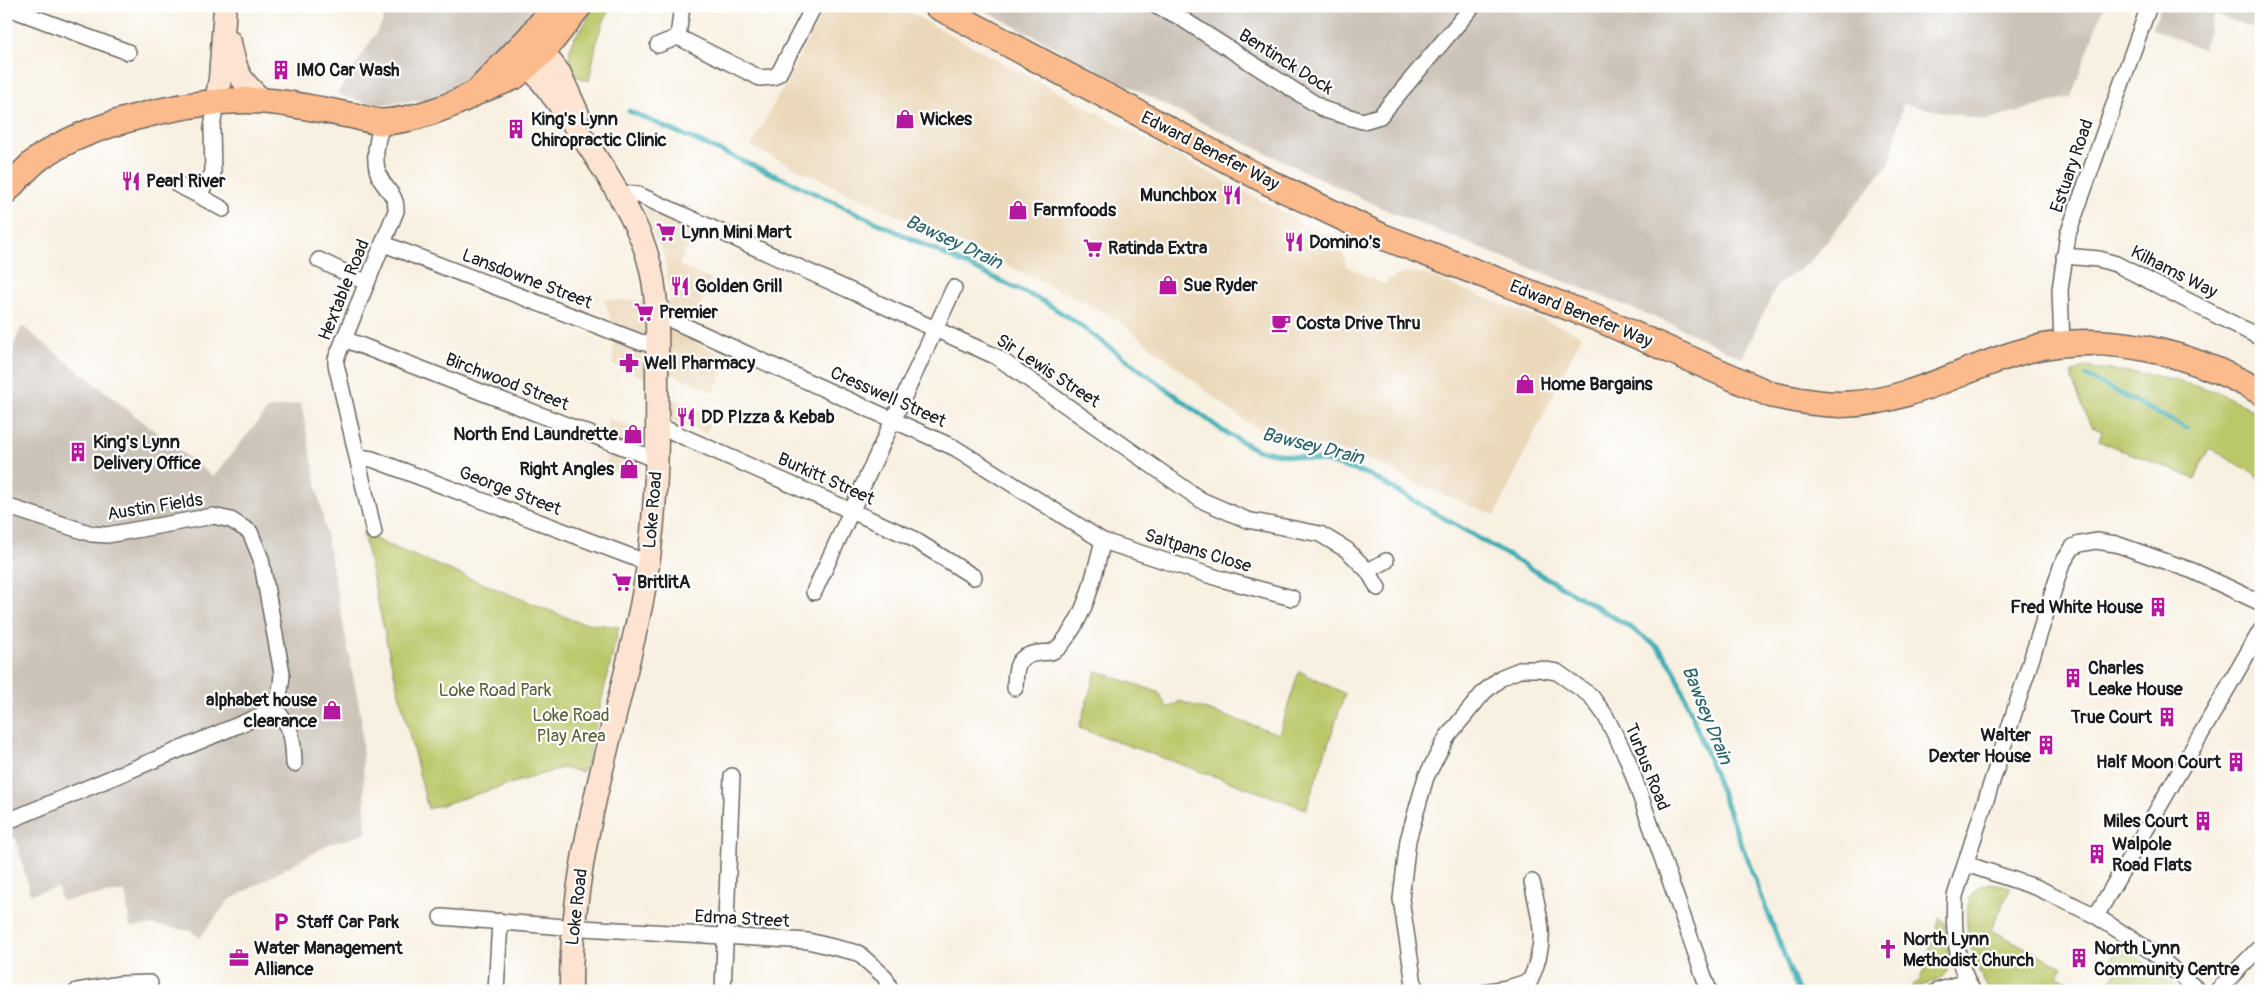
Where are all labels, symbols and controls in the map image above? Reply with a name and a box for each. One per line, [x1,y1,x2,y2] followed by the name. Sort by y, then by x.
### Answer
[1234,24,1338,100] street label: Bentinck Dock
[270,59,292,81] building icon: IMO Car Wash
[296,59,400,82] place label: IMO Car Wash
[1137,106,1283,196] street label: Edward Benefer Way
[531,108,667,152] place label: King's Lynn Chiropractic Clinic
[894,108,916,130] shop icon: Wickes
[920,108,973,131] place label: Wickes
[2045,116,2099,216] street label: Estuary Road
[505,118,527,140] building icon: King's Lynn Chiropractic Clinic
[120,170,142,192] restaurant icon: Pearl River
[146,170,226,193] place label: Pearl River
[1140,184,1217,207] place label: Munchbox
[1221,184,1243,206] restaurant icon: Munchbox
[1007,199,1029,221] shop icon: Farmfoods
[1033,199,1117,222] place label: Farmfoods
[902,209,1007,275] water label: Bawsey Drain
[655,221,677,243] supermarket icon: Lynn Mini Mart
[681,221,792,244] place label: Lynn Mini Mart
[1283,231,1305,253] restaurant icon: Domino's
[1309,231,1381,254] place label: Domino's
[313,236,375,344] street label: Hextable Road
[1082,237,1104,259] supermarket icon: Ratinda Extra
[1108,237,1208,260] place label: Ratinda Extra
[2127,240,2221,304] street label: Kilhams Way
[459,244,596,315] street label: Lansdowne Street
[1157,274,1179,296] shop icon: Sue Ryder
[1183,274,1258,297] place label: Sue Ryder
[669,275,691,297] restaurant icon: Golden Grill
[695,275,783,298] place label: Golden Grill
[1506,275,1656,353] street label: Edward Benefer Way
[633,301,655,323] supermarket icon: Premier
[659,301,718,324] place label: Premier
[1270,312,1292,334] cafe icon: Costa Drive Thru
[1296,312,1421,335] place label: Costa Drive Thru
[992,329,1105,414] street label: Sir Lewis Street
[442,348,573,416] street label: Birchwood Street
[618,352,640,374] pharmacy icon: Well Pharmacy
[644,352,755,375] place label: Well Pharmacy
[826,361,950,433] street label: Cresswell Street
[1514,373,1536,395] shop icon: Home Bargains
[1540,373,1654,396] place label: Home Bargains
[675,406,697,428] restaurant icon: DD PIzza & Kebab
[701,406,835,429] place label: DD PIzza & Kebab
[1260,422,1368,471] water label: Bawsey Drain
[453,423,619,446] place label: North End Laundrette
[622,423,644,445] shop icon: North End Laundrette
[93,431,202,475] place label: King's Lynn Delivery Office
[67,441,89,463] building icon: King's Lynn Delivery Office
[774,447,879,511] street label: Burkitt Street
[519,458,615,481] place label: Right Angles
[618,458,640,480] shop icon: Right Angles
[456,461,565,521] street label: George Street
[638,470,668,550] street label: Loke Road
[106,488,204,526] street label: Austin Fields
[1142,524,1254,578] street label: Saltpans Close
[611,571,633,593] supermarket icon: BritlitA
[637,571,691,594] place label: BritlitA
[2010,596,2144,619] place label: Fred White House
[2147,596,2169,618] building icon: Fred White House
[2088,657,2184,701] place label: Charles Leake House
[1676,662,1738,769] water label: Bawsey Drain
[2062,667,2084,689] building icon: Charles Leake House
[439,679,552,702] park label: Loke Road Park
[206,689,318,733] place label: alphabet house clearance
[321,699,343,721] shop icon: alphabet house clearance
[532,704,610,748] park label: Loke Road Play Area
[2070,706,2153,729] place label: True Court
[2156,706,2178,728] building icon: True Court
[1619,720,1675,814] street label: Turbus Road
[1928,724,2032,768] place label: Walter Dexter House
[2035,734,2057,756] building icon: Walter Dexter House
[2096,751,2222,774] place label: Half Moon Court
[2225,751,2247,773] building icon: Half Moon Court
[2103,810,2189,833] place label: Miles Court
[2192,810,2214,832] building icon: Miles Court
[2112,833,2192,877] place label: Walpole Road Flats
[2086,843,2108,865] building icon: Walpole Road Flats
[561,867,593,947] street label: Loke Road
[694,905,791,933] street label: Edma Street
[270,911,292,933] parking icon: Staff Car Park
[296,911,400,934] place label: Staff Car Park
[1903,928,2035,972] place label: North Lynn Methodist Church
[254,937,403,981] place label: Water Management Alliance
[2094,937,2240,981] place label: North Lynn Community Centre
[1877,938,1899,960] church icon: North Lynn Methodist Church
[228,947,250,969] office icon: Water Management Alliance
[2068,947,2090,969] building icon: North Lynn Community Centre

